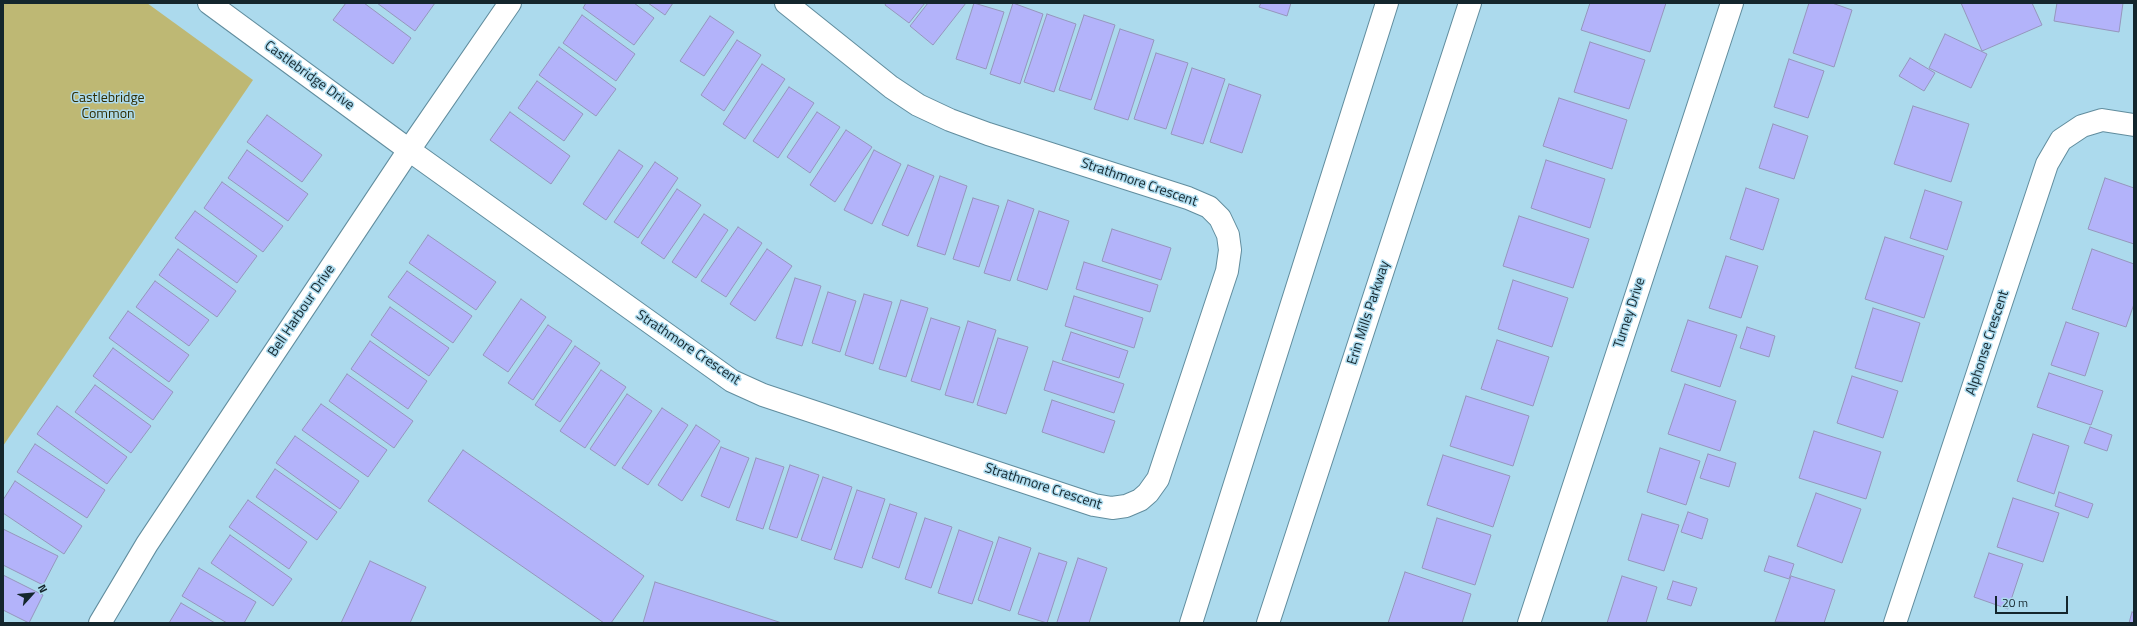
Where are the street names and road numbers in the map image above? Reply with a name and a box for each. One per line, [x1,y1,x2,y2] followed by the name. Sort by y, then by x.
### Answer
[261,38,357,114] street label: Castlebridge Drive
[1079,155,1199,211] street label: Strathmore Crescent
[1344,259,1394,367] street label: Erin Mills Parkway
[265,262,339,360] street label: Bell Harbour Drive
[1611,276,1649,350] street label: Turney Drive
[1963,288,2013,398] street label: Alphonse Crescent
[633,307,743,389] street label: Strathmore Crescent
[982,460,1104,514] street label: Strathmore Crescent

